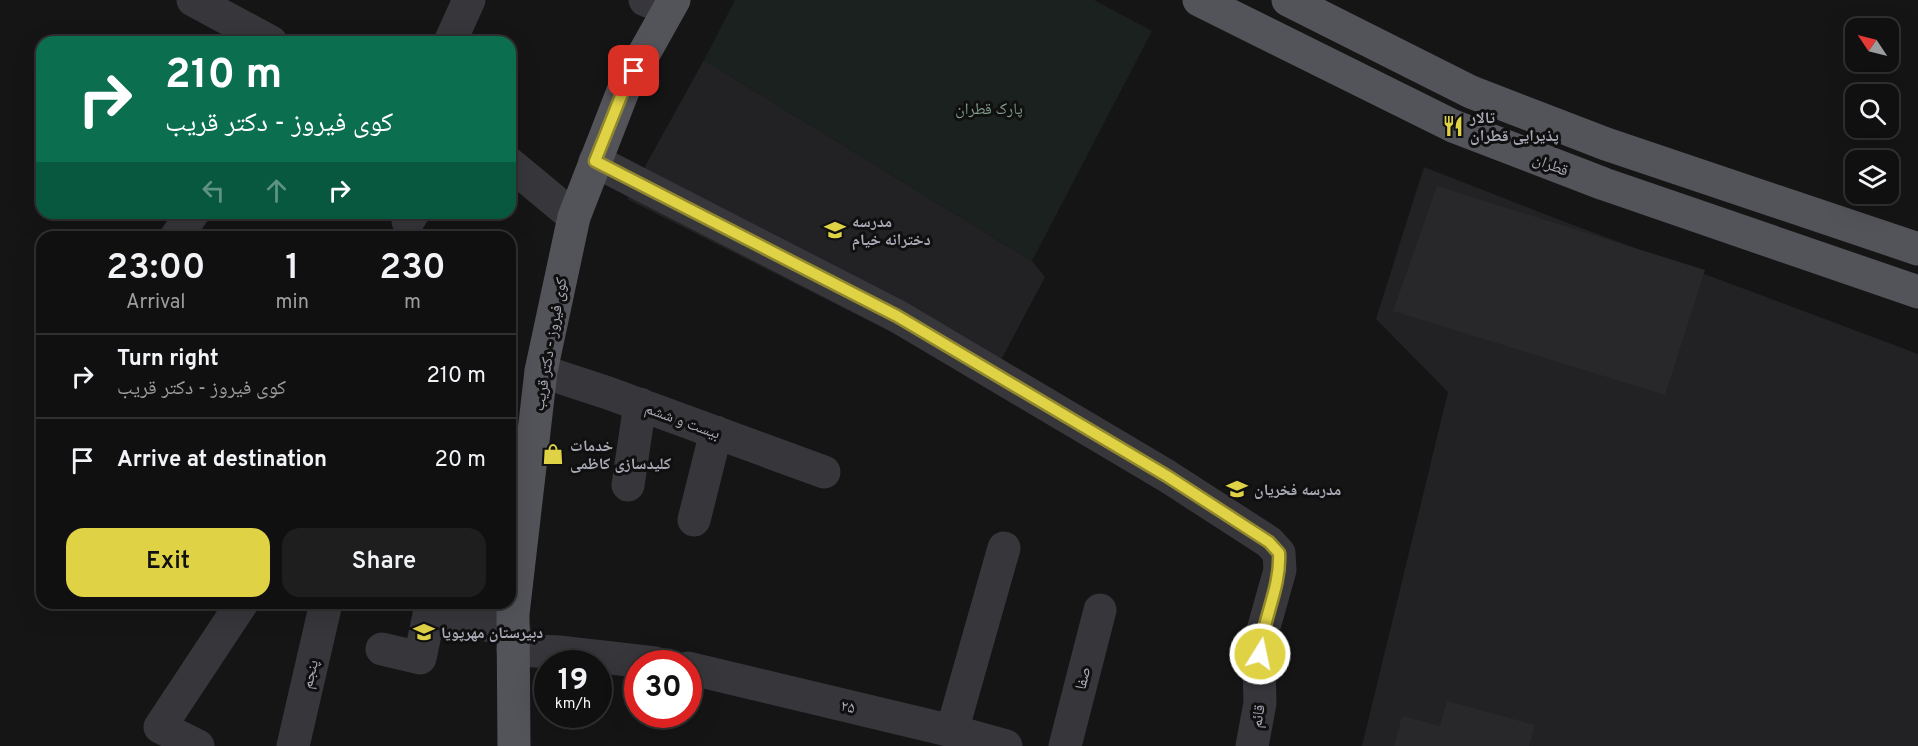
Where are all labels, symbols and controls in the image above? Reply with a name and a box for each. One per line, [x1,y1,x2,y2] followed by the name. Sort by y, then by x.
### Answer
[1845,18,1899,72] north arrow
[1845,18,1899,204] map controls
[608,45,659,96] pin
[165,50,282,103] text: 210 m
[617,54,650,87] icon: arrive
[66,60,144,138] icon: right
[1845,84,1899,138] button: search
[955,100,1023,120] park label: پارک قطران
[165,107,393,141] text: کوی فیروز - دکتر قریب
[1469,109,1559,147] place label: تالار پذیرایی قطران
[1441,114,1465,138] restaurant icon: تالار پذیرایی قطران
[1530,150,1571,182] street label: قطران
[1845,150,1899,204] button: layers
[197,174,230,207] icon: left
[260,174,293,207] icon: ahead
[323,174,356,207] icon: right
[852,213,931,251] place label: مدرسه دخترانه خیام
[823,218,847,242] school or university icon: مدرسه دخترانه خیام
[106,246,205,292] text: 23:00
[285,246,299,292] text: 1
[379,246,446,292] text: 230
[529,276,573,413] street label: کوی فیروز - دکتر قریب
[126,290,186,316] text: Arrival
[276,290,309,316] text: min
[404,290,421,316] text: m
[117,346,219,373] text: Turn right
[66,360,99,393] icon: right
[426,363,486,390] text: 210 m
[117,376,286,402] text: کوی فیروز - دکتر قریب
[642,399,723,445] street label: بیست و ششم
[570,437,671,475] place label: خدمات کلیدسازی کاظمی
[541,442,565,466] shop icon: خدمات کلیدسازی کاظمی
[66,444,99,477] icon: arrive
[117,447,327,474] text: Arrive at destination
[435,447,486,474] text: 20 m
[1225,477,1249,501] school or university icon: مدرسه فخریان
[1254,481,1341,501] place label: مدرسه فخریان
[66,528,270,597] button: Exit
[282,528,486,597] button: Share
[412,620,436,644] school or university icon: دبیرستان مهرپویا
[1228,622,1292,686] position arrow
[441,624,543,644] place label: دبیرستان مهرپویا
[624,650,702,728] speed limit sign: 30
[298,658,324,691] street label: پنجم
[558,663,588,700] text: 19
[1071,665,1096,692] street label: صفا
[555,695,591,714] text: km/h
[838,697,857,719] street label: ۲۵
[1247,703,1271,730] street label: قائم

